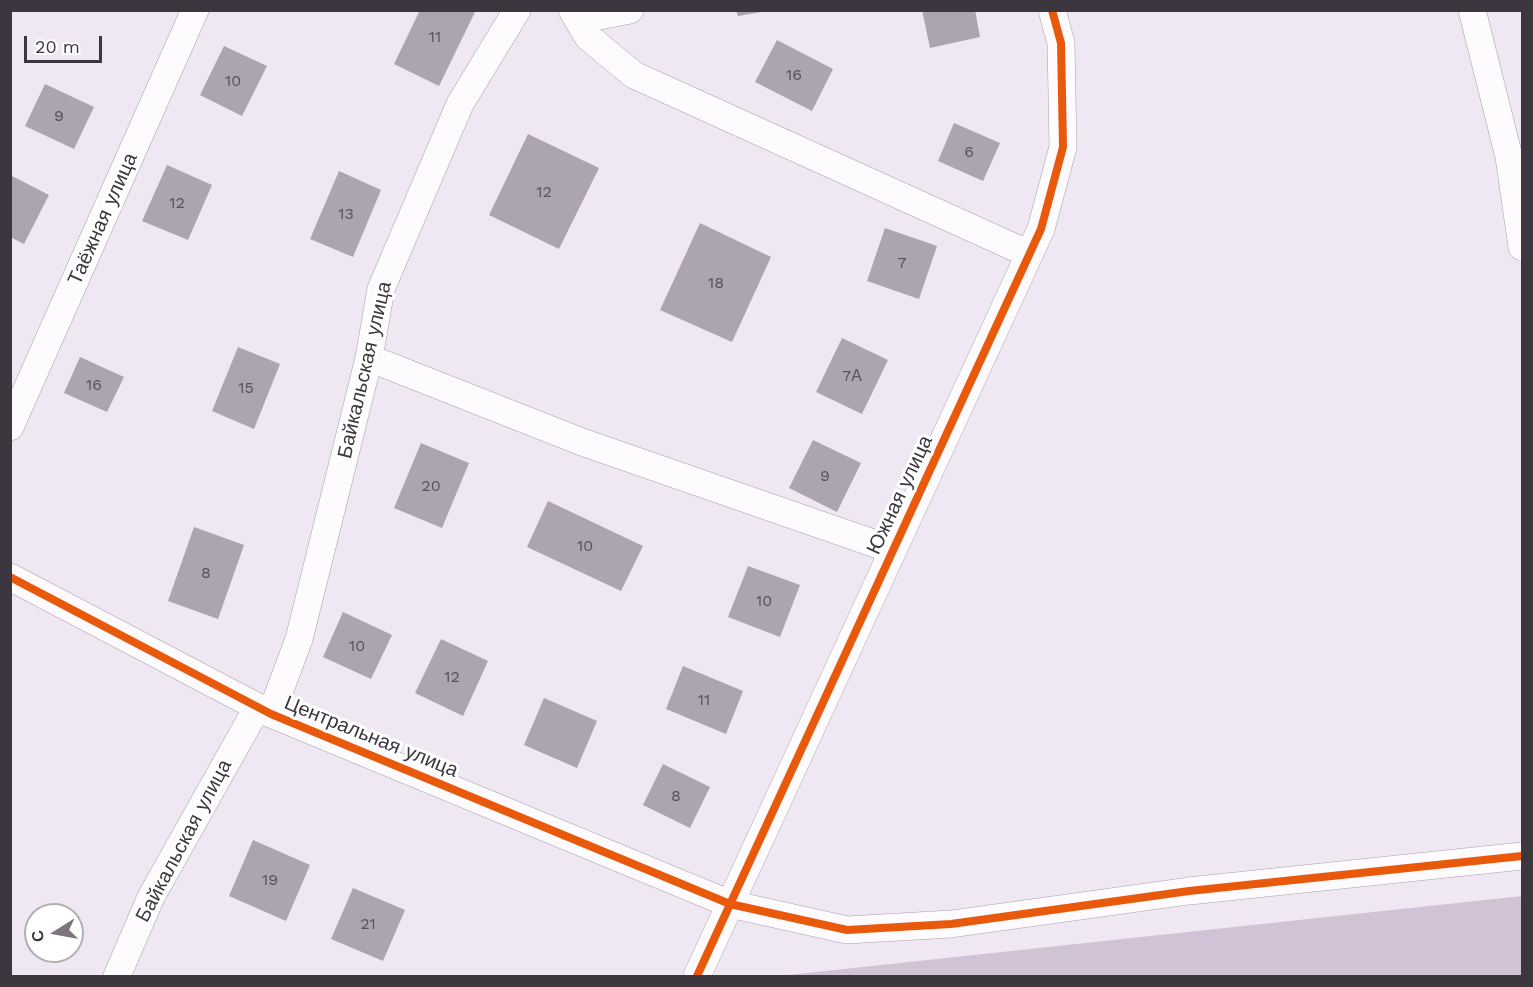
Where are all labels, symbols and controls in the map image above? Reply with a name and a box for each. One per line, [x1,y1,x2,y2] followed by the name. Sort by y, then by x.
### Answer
[27,24,105,62] scale bar
[429,27,441,47] house number: 11
[35,36,80,57] text: 20 m
[786,65,802,85] house number: 16
[225,71,241,91] house number: 10
[54,106,64,126] house number: 9
[964,142,974,162] house number: 6
[63,149,143,289] street label: Таёжная улица
[536,182,552,202] house number: 12
[169,193,185,213] house number: 12
[338,204,354,224] house number: 13
[898,253,906,273] house number: 7
[708,273,724,293] house number: 18
[333,279,397,461] street label: Байкальская улица
[842,366,862,386] house number: 7А
[86,375,102,395] house number: 16
[238,378,254,398] house number: 15
[862,432,938,558] street label: Южная улица
[820,466,830,486] house number: 9
[421,476,441,496] house number: 20
[577,536,593,556] house number: 10
[201,563,211,583] house number: 8
[756,591,772,611] house number: 10
[349,636,365,656] house number: 10
[444,667,460,687] house number: 12
[698,690,710,710] house number: 11
[281,691,461,783] street label: Центральная улица
[131,756,237,926] street label: Байкальская улица
[671,786,681,806] house number: 8
[262,870,278,890] house number: 19
[24,903,84,963] north arrow
[360,914,376,934] house number: 21
[27,929,48,944] text: С

